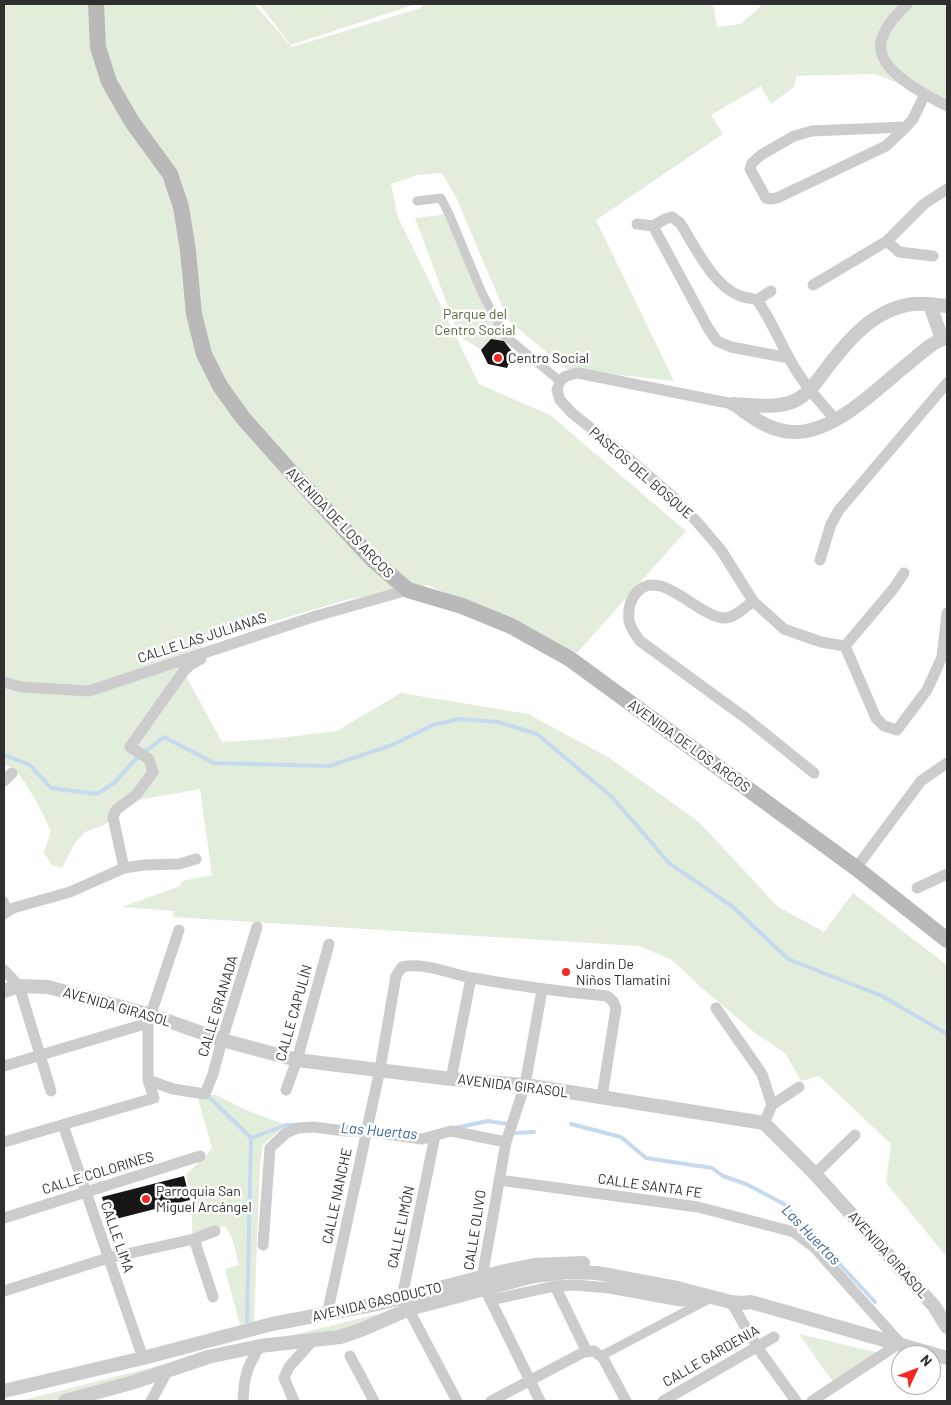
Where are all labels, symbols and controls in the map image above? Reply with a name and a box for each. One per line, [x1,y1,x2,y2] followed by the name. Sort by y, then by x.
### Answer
[434,306,516,338] park label: Parque del Centro Social
[508,350,589,366] place label: Centro Social
[492,352,504,364] marker: Centro Social
[586,424,696,522] street label: PASEOS DEL BOSQUE
[283,464,397,582] street label: AVENIDA DE LOS ARCOS
[135,609,269,667] street label: CALLE LAS JULIANAS
[625,696,753,796] street label: AVENIDA DE LOS ARCOS
[195,953,241,1059] street label: CALLE GRANADA
[576,956,671,989] place label: Jardin De Niños Tlamatini
[272,963,316,1063] street label: CALLE CAPULÍN
[560,966,572,978] marker: Jardin De Niños Tlamatini
[61,984,173,1030] street label: AVENIDA GIRASOL
[457,1071,569,1101] street label: AVENIDA GIRASOL
[340,1119,418,1143] water label: Las Huertas
[319,1146,355,1246] street label: CALLE NANCHE
[40,1148,156,1198] street label: CALLE COLORINES
[597,1170,703,1202] street label: CALLE SANTA FE
[156,1183,252,1216] place label: Parroquia San Miguel Arcángel
[384,1184,418,1270] street label: CALLE LIMÓN
[460,1189,490,1271] street label: CALLE OLIVO
[140,1193,152,1205] marker: Parroquia San Miguel Arcángel
[97,1199,137,1275] street label: CALLE LIMA
[778,1201,844,1269] water label: Las Huertas
[845,1208,931,1302] street label: AVENIDA GIRASOL
[311,1279,443,1325] street label: AVENIDA GASODUCTO
[660,1322,762,1390] street label: CALLE GARDENIA
[891,1345,941,1395] north arrow
[917,1351,936,1369] text: N

